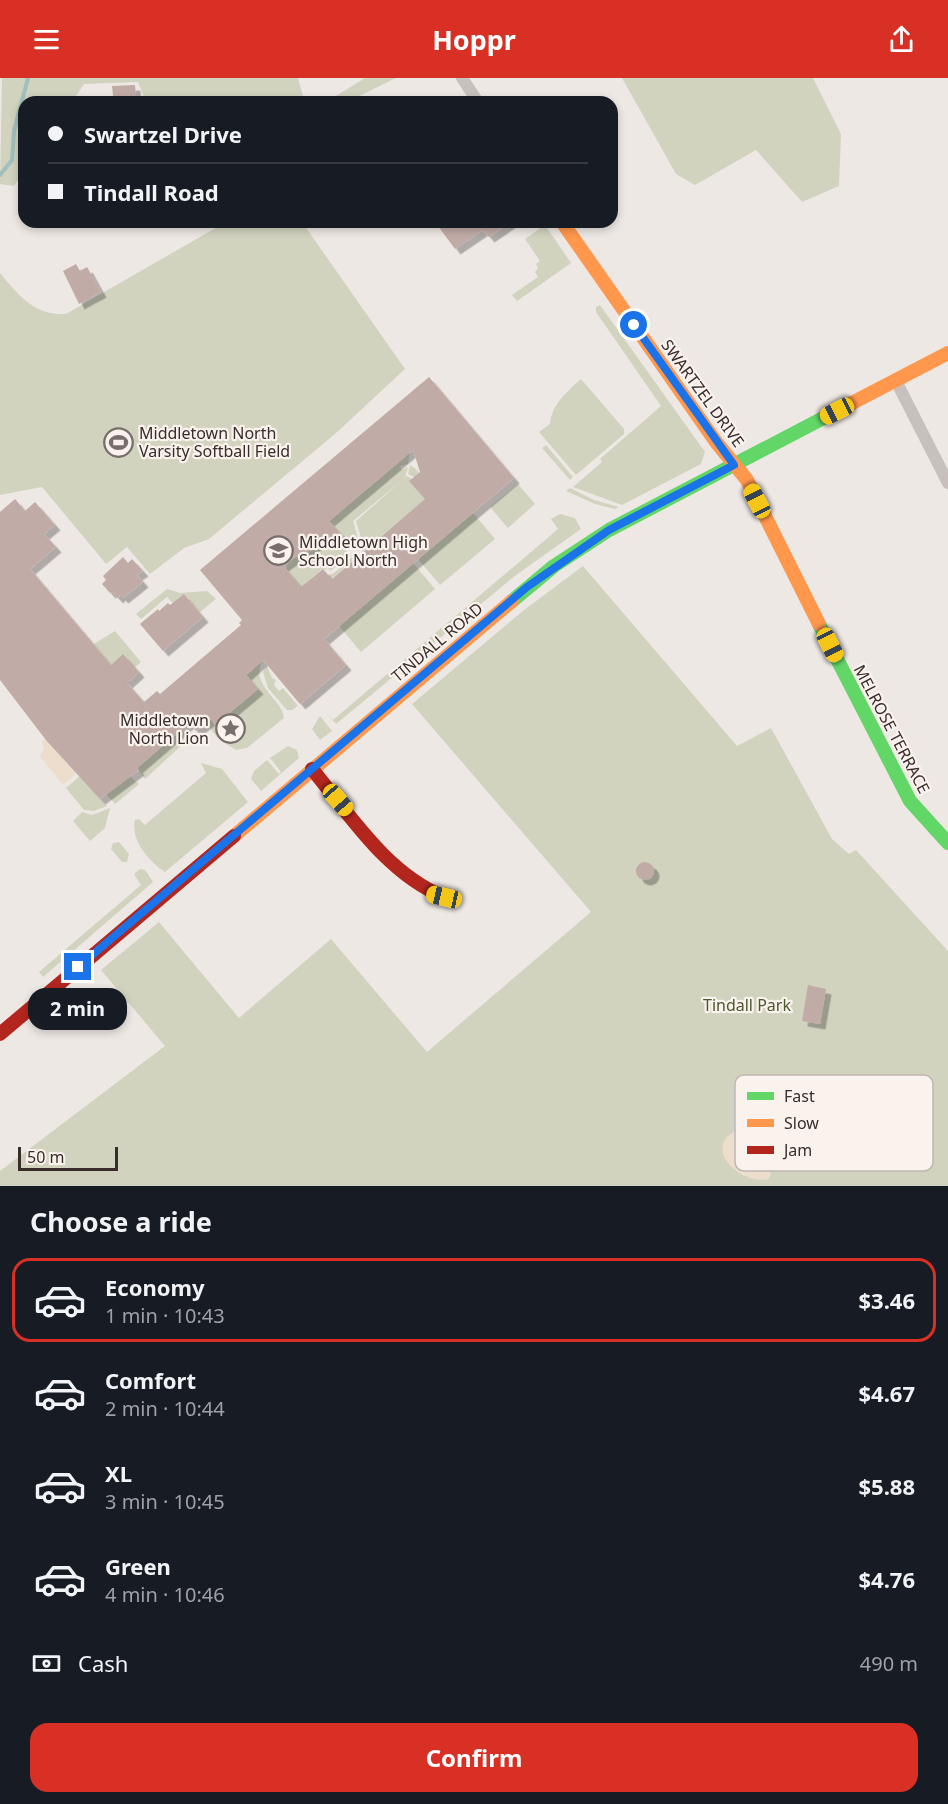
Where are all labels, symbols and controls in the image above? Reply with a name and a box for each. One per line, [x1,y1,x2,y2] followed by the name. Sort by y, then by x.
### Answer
[432,21,516,58] text: Hoppr
[30,23,63,56] icon: menu
[885,23,918,56] icon: share
[84,119,242,149] text: Swartzel Drive
[84,177,219,207] text: Tindall Road
[620,311,647,338] route start
[656,335,750,451] street label: SWARTZEL DRIVE
[817,395,857,427] car
[139,422,290,462] place label: Middletown North Varsity Softball Field
[102,426,134,458] sports icon: Middletown North Varsity Softball Field
[741,481,773,521] car
[299,531,428,571] place label: Middletown High School North
[262,535,294,567] school or university icon: Middletown High School North
[387,597,487,687] street label: TINDALL ROAD
[814,625,846,665] car
[849,661,935,797] street label: MELROSE TERRACE
[120,709,209,749] place label: Middletown North Lion
[214,713,246,745] place icon: Middletown North Lion
[319,781,357,819] car
[424,884,464,910] car
[64,953,91,980] route end
[28,988,128,1030] callout: 2 min
[703,994,791,1016] park label: Tindall Park
[50,995,105,1022] text: 2 min
[735,1075,933,1171] legend
[784,1085,815,1107] text: Fast
[784,1112,819,1134] text: Slow
[782,1139,812,1161] text: Jam
[18,1144,118,1172] scale bar
[27,1146,64,1168] text: 50 m
[30,1203,212,1240] text: Choose a ride
[105,1272,204,1302] text: Economy
[33,1273,87,1327] icon: car
[858,1285,915,1315] text: $3.46
[105,1302,225,1329] text: 1 min · 10:43
[105,1365,196,1395] text: Comfort
[33,1366,87,1420] icon: car
[858,1378,915,1408] text: $4.67
[105,1395,225,1422] text: 2 min · 10:44
[105,1458,132,1488] text: XL
[33,1459,87,1513] icon: car
[858,1471,915,1501] text: $5.88
[105,1488,225,1515] text: 3 min · 10:45
[105,1551,171,1581] text: Green
[33,1552,87,1606] icon: car
[858,1564,915,1594] text: $4.76
[105,1581,225,1608] text: 4 min · 10:46
[30,1647,63,1680] icon: cash
[78,1648,128,1678] text: Cash
[860,1650,918,1677] text: 490 m
[30,1723,918,1792] button: Confirm

